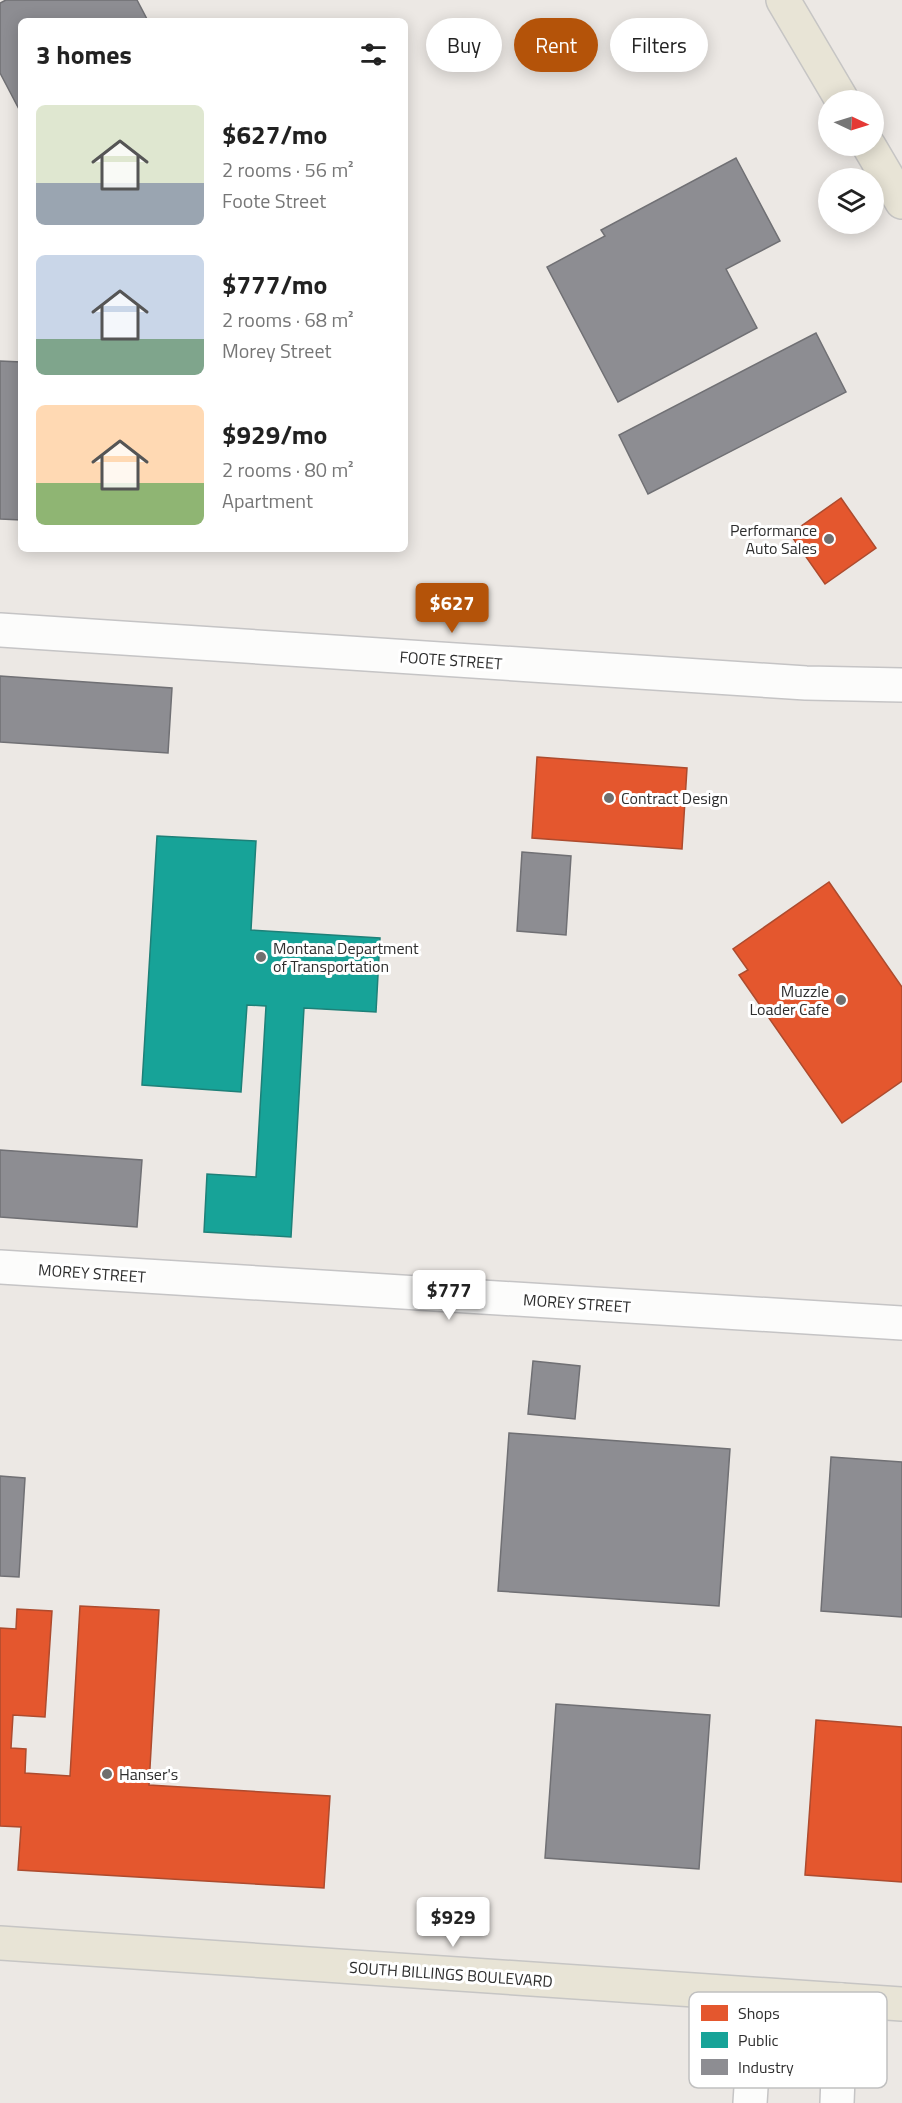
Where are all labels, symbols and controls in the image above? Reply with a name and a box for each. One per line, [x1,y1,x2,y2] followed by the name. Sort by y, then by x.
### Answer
[426,18,502,72] chip: Buy
[514,18,598,72] chip: Rent
[610,18,708,72] chip: Filters
[36,35,132,74] text: 3 homes
[357,38,390,71] icon: filters
[818,90,884,156] north arrow
[818,90,884,234] map controls
[222,115,327,154] text: $627/mo
[84,129,156,201] icon: home
[222,154,354,185] text: 2 rooms · 56 m²
[818,168,884,234] button: layers
[222,185,326,216] text: Foote Street
[222,265,327,304] text: $777/mo
[84,279,156,351] icon: home
[222,304,354,335] text: 2 rooms · 68 m²
[222,335,332,366] text: Morey Street
[222,415,327,454] text: $929/mo
[84,429,156,501] icon: home
[222,454,354,485] text: 2 rooms · 80 m²
[222,485,313,516] text: Apartment
[730,518,817,560] place label: Performance Auto Sales
[822,532,836,546] marker: Performance Auto Sales
[416,583,488,634] pin: $627
[430,587,474,618] text: $627
[399,644,504,676] street label: FOOTE STREET
[621,786,728,810] place label: Contract Design
[602,791,616,805] marker: Contract Design
[273,936,419,978] place label: Montana Department of Transportation
[254,950,268,964] marker: Montana Department of Transportation
[749,979,829,1021] place label: Muzzle Loader Cafe
[834,993,848,1007] marker: Muzzle Loader Cafe
[37,1257,147,1289] street label: MOREY STREET
[413,1270,485,1321] pin: $777
[427,1274,471,1305] text: $777
[522,1287,632,1319] street label: MOREY STREET
[119,1762,178,1786] place label: Hanser's
[100,1767,114,1781] marker: Hanser's
[417,1897,489,1948] pin: $929
[431,1901,475,1932] text: $929
[348,1955,554,1993] street label: SOUTH BILLINGS BOULEVARD
[689,1992,887,2088] legend
[738,2001,780,2025] text: Shops
[738,2028,779,2052] text: Public
[738,2055,794,2079] text: Industry

